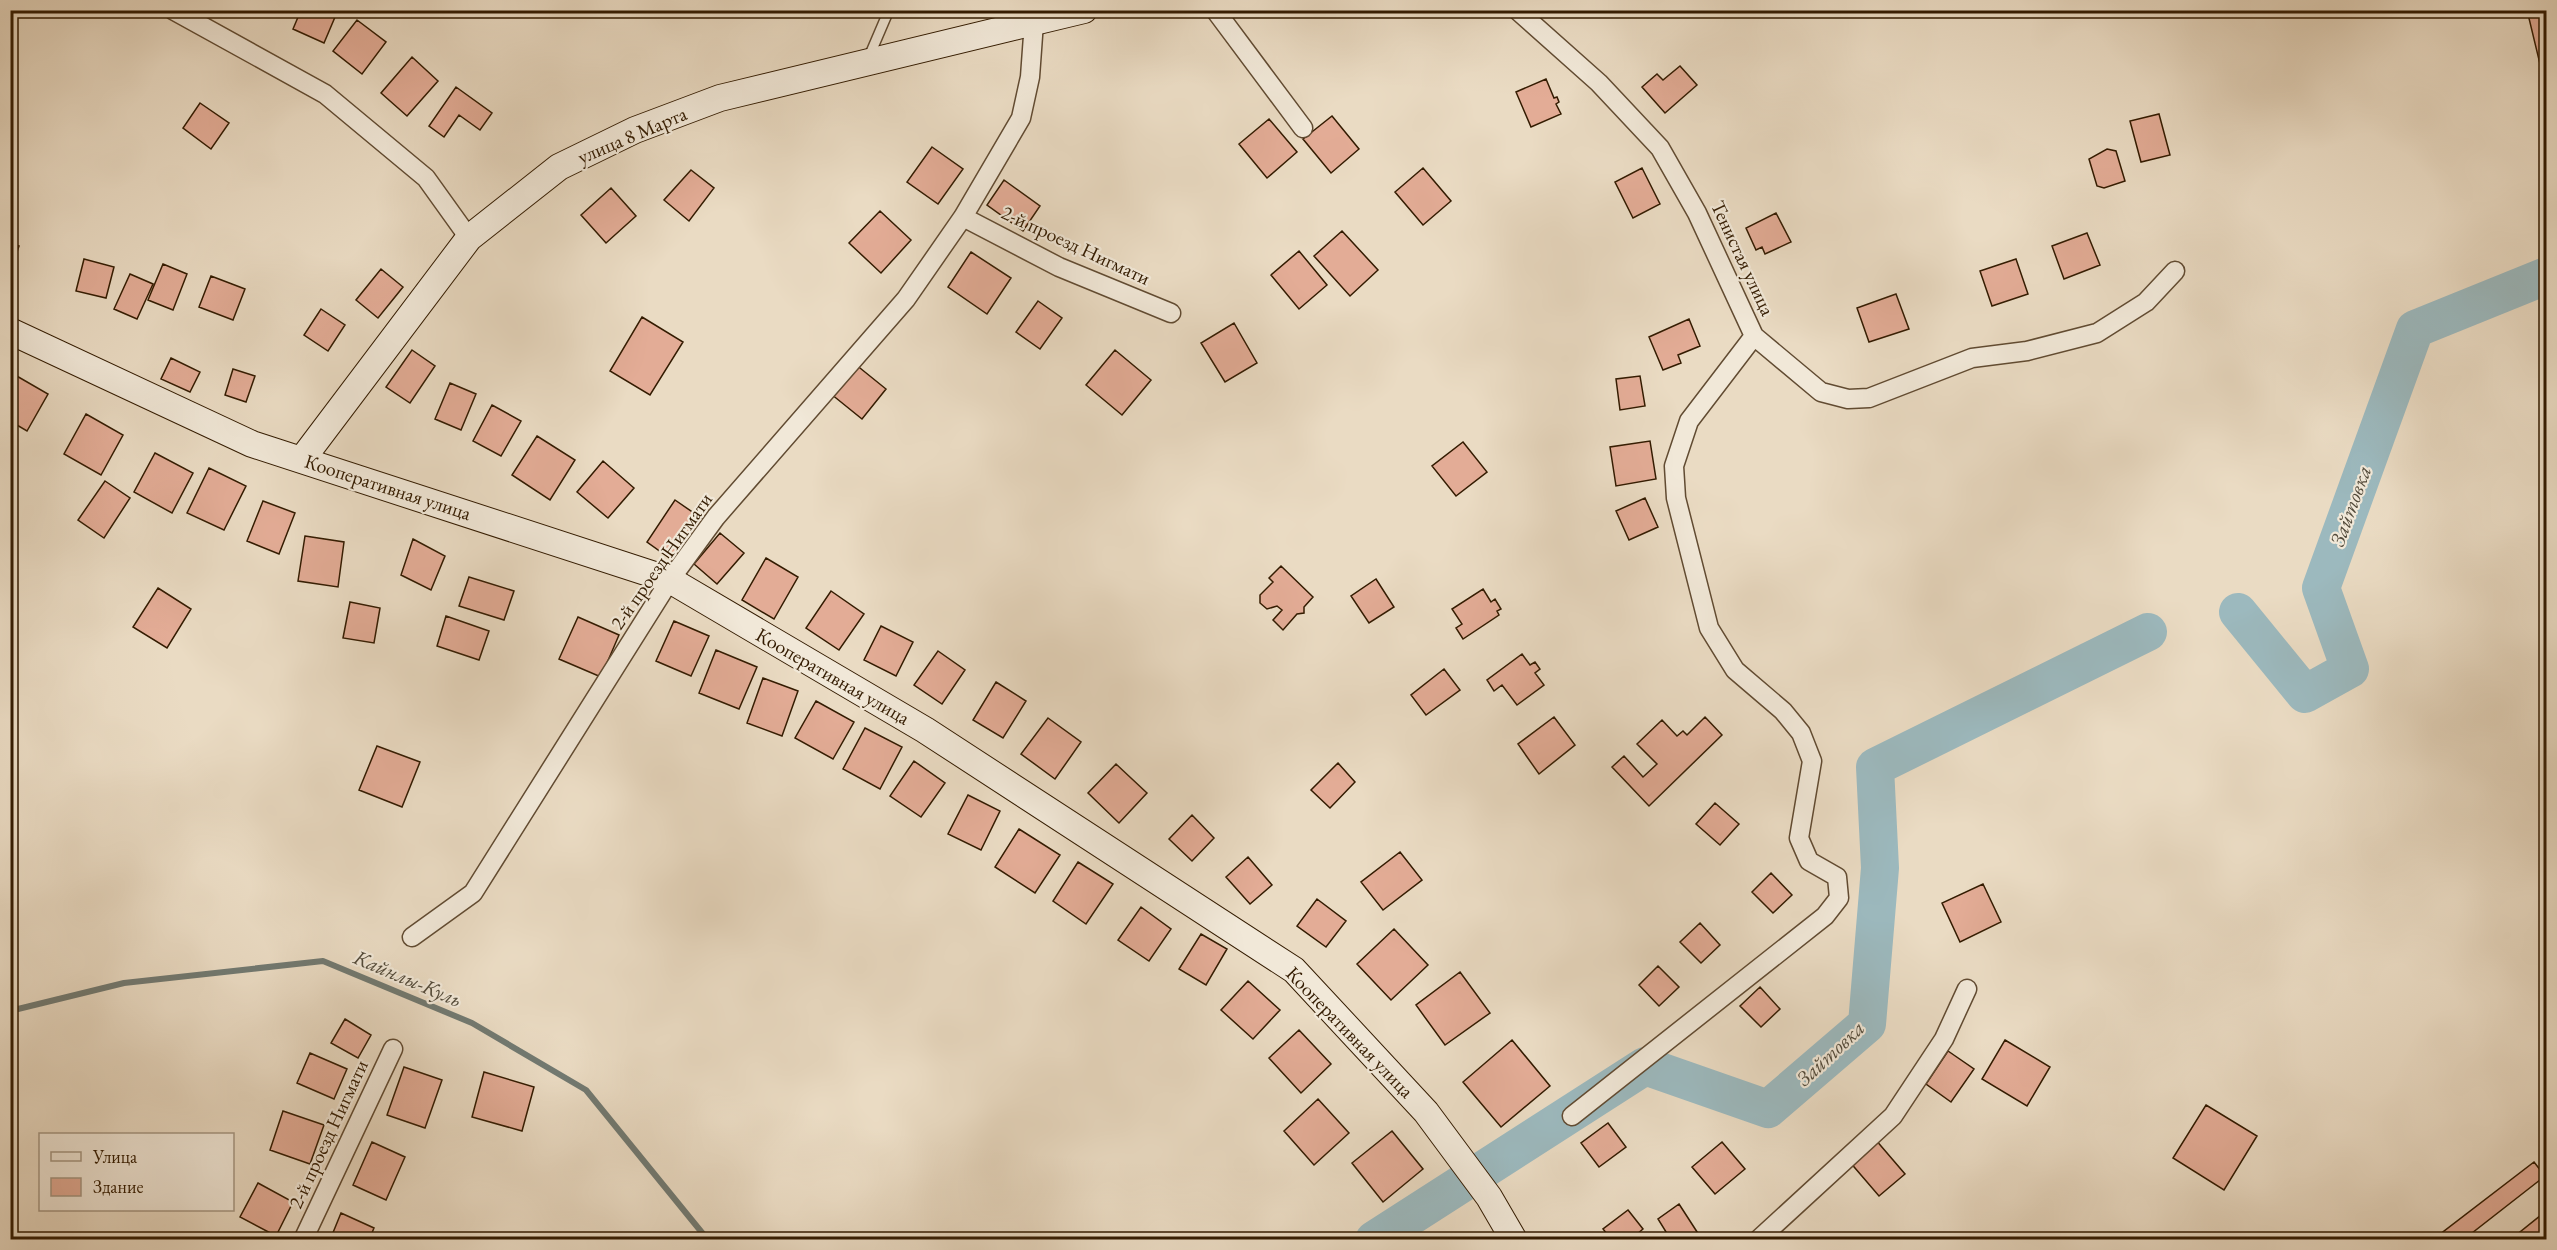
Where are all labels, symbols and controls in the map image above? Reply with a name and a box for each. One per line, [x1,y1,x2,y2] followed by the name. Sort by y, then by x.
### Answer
[573,100,691,170] street label: улица 8 Марта
[1705,196,1781,320] street label: Тенистая улица
[997,199,1155,291] street label: 2-й проезд Нигмати
[301,448,475,526] street label: Кооперативная улица
[2323,462,2377,550] water label: Зайтовка
[604,487,718,635] street label: 2-й проезд Нигмати
[751,621,915,731] street label: Кооперативная улица
[349,943,466,1013] water label: Кайнлы-Куль
[1280,960,1420,1104] street label: Кооперативная улица
[1790,1014,1870,1092] water label: Зайтовка
[282,1055,374,1213] street label: 2-й проезд Нигмати
[39,1133,234,1211] legend
[92,1145,138,1168] text: Улица
[93,1175,143,1198] text: Здание

